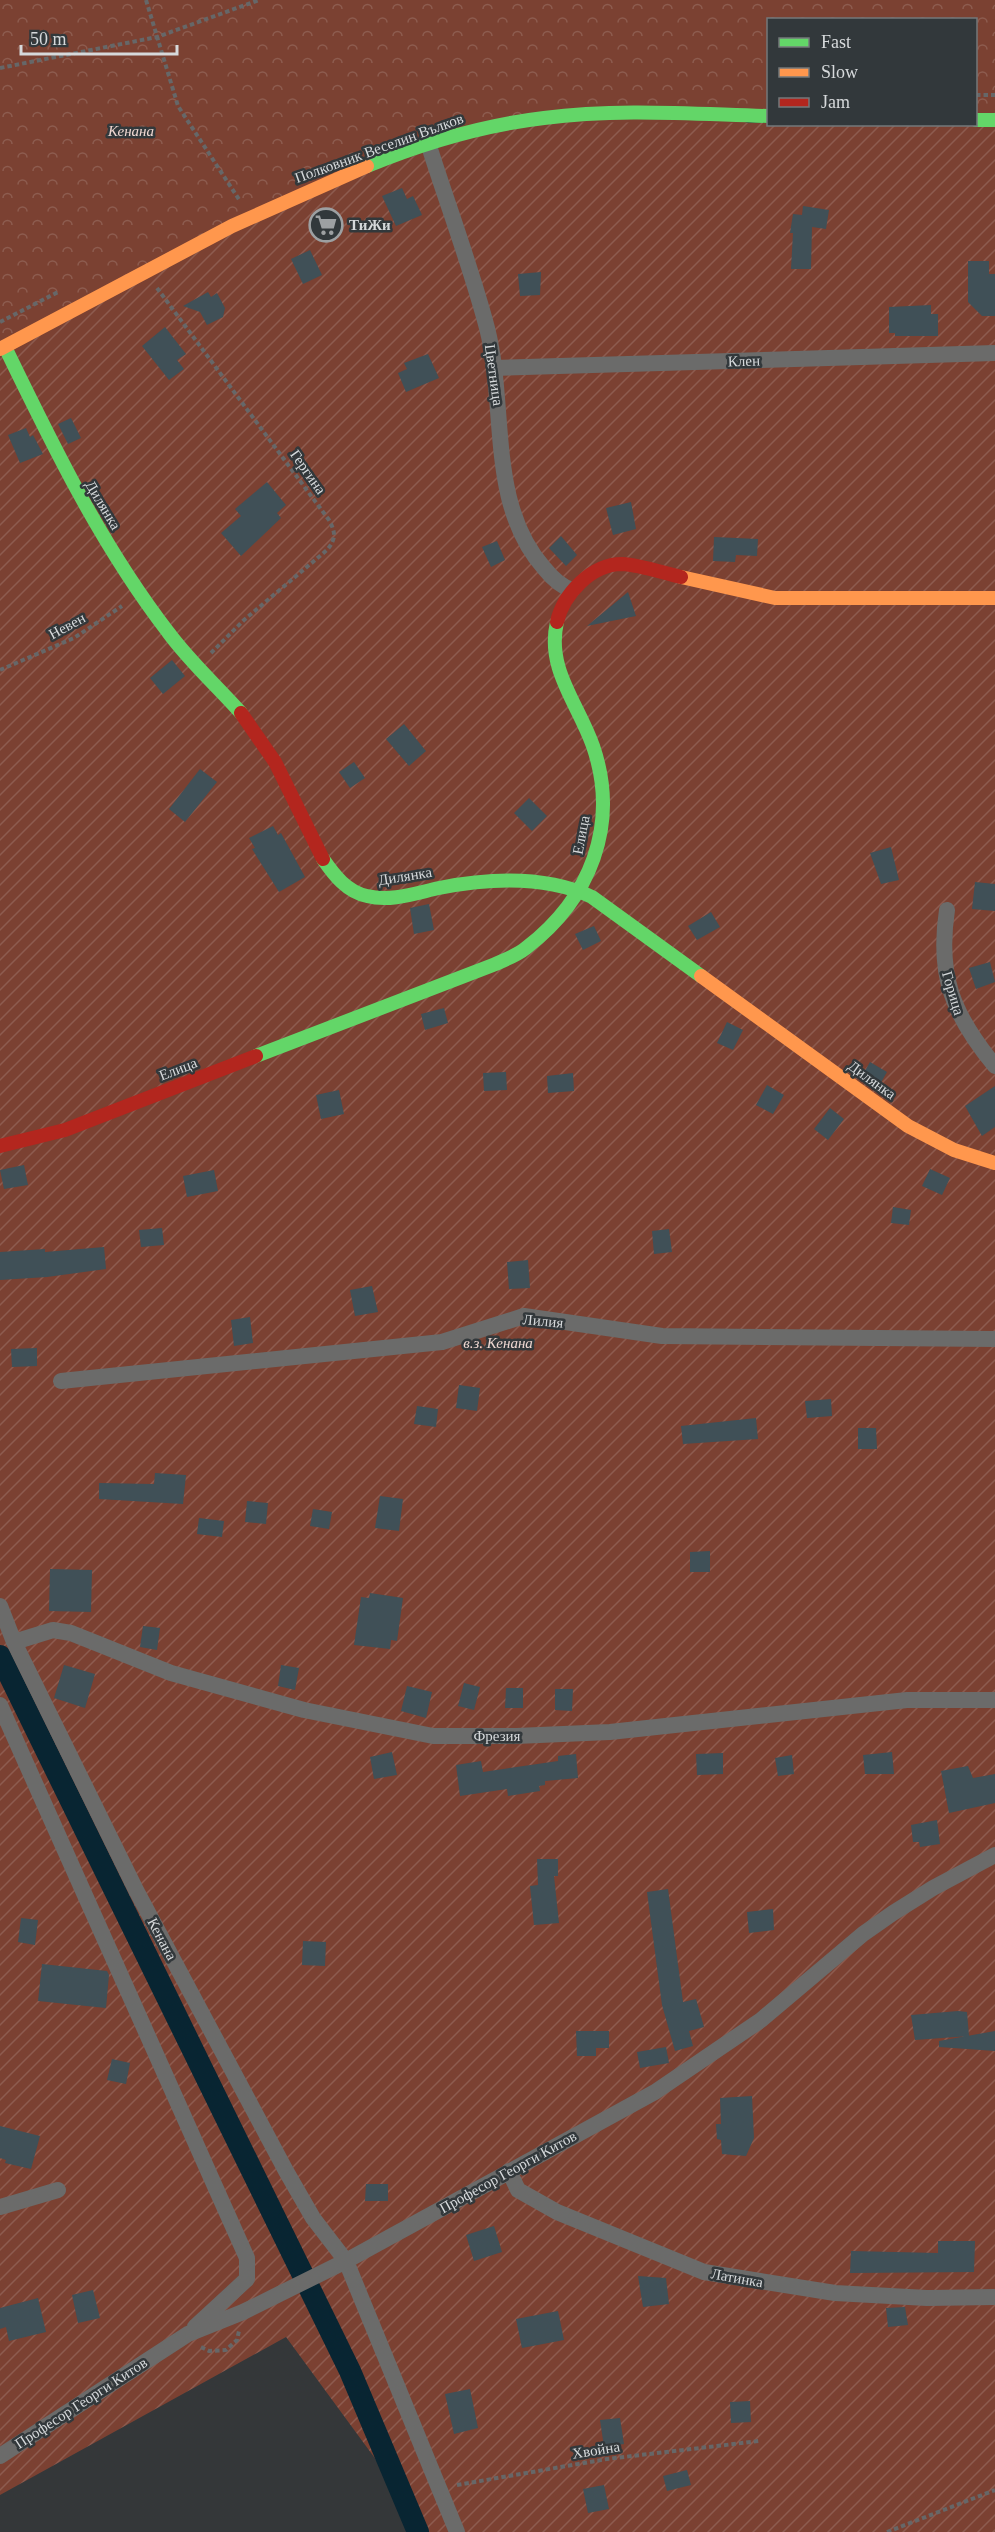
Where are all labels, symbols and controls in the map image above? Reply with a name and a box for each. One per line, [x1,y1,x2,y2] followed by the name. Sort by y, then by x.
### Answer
[21,18,177,56] scale bar
[767,18,977,126] legend
[30,29,67,49] text: 50 m
[821,32,851,52] text: Fast
[821,62,858,82] text: Slow
[821,92,850,112] text: Jam
[293,110,465,186] street label: Полковник Веселин Вълков
[107,123,154,139] park label: Кенана
[308,207,344,243] supermarket icon: ТиЖи
[349,217,391,233] place label: ТиЖи
[482,343,506,407] street label: Цветница
[728,352,760,370] street label: Клен
[287,447,329,498] street label: Гергина
[82,478,124,533] street label: Дилянка
[46,610,88,642] street label: Невен
[569,814,593,856] street label: Елица
[377,864,433,888] street label: Дилянка
[939,969,967,1017] street label: Горица
[157,1054,200,1084] street label: Елица
[845,1058,899,1103] street label: Дилянка
[522,1311,564,1331] street label: Лилия
[463,1335,533,1351] park label: в.з. Кенана
[473,1728,521,1744] street label: Фрезия
[144,1915,180,1963] street label: Кенана
[437,2128,579,2216] street label: Професор Георги Китов
[710,2266,765,2291] street label: Латинка
[12,2354,150,2452] street label: Професор Георги Китов
[571,2438,621,2462] street label: Хвойна

